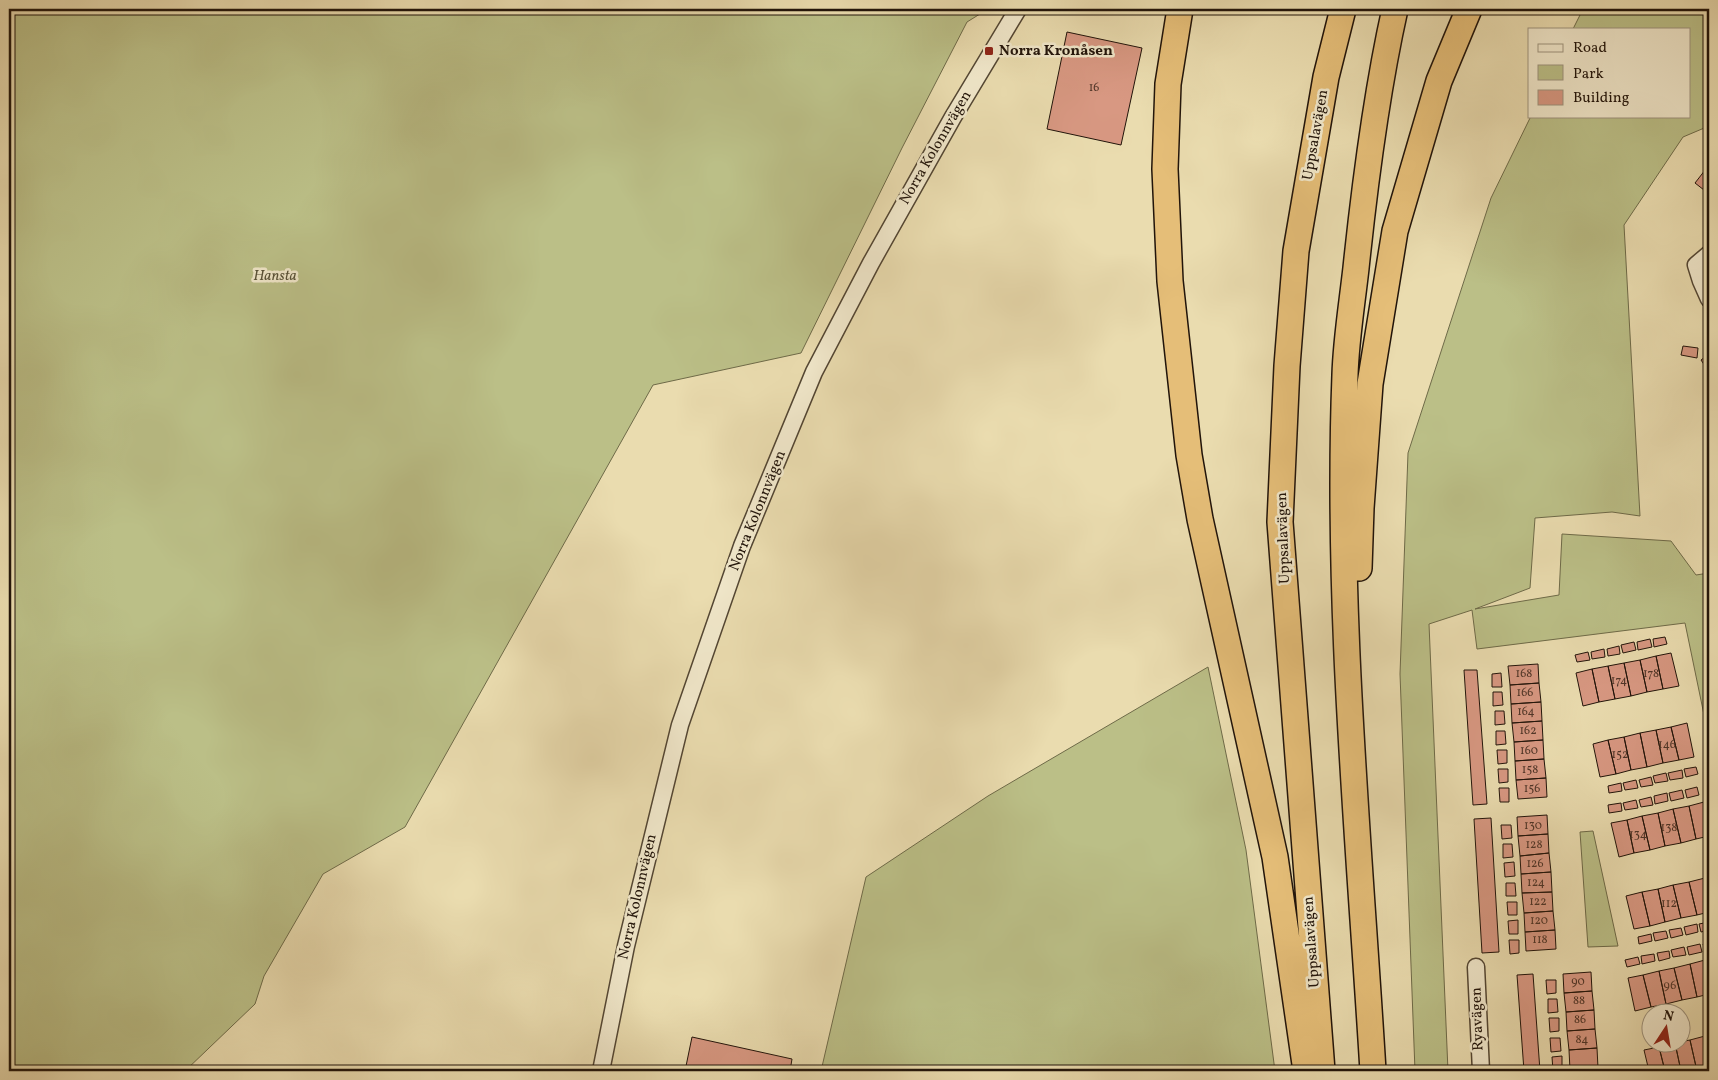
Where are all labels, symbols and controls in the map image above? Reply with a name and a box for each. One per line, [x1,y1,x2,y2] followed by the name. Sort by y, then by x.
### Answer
[1528,28,1690,118] legend
[1573,38,1607,59] text: Road
[999,41,1113,62] place label: Norra Kronåsen
[983,45,995,57] marker: Norra Kronåsen
[1573,64,1604,85] text: Park
[1089,80,1099,96] house number: 16
[895,87,977,209] street label: Norra Kolonnvägen
[1298,88,1334,182] street label: Uppsalavägen
[1573,88,1630,109] text: Building
[253,266,297,287] park label: Hansta
[724,447,792,574] street label: Norra Kolonnvägen
[1272,492,1296,584] street label: Uppsalavägen
[1516,666,1532,682] house number: 168
[1643,666,1659,682] house number: 178
[1611,673,1627,689] house number: 174
[1517,685,1533,701] house number: 166
[1517,704,1535,720] house number: 164
[1519,723,1537,739] house number: 162
[1658,737,1676,753] house number: 146
[1520,743,1538,759] house number: 160
[1612,747,1628,763] house number: 152
[1522,762,1538,778] house number: 158
[1524,781,1540,797] house number: 156
[1524,818,1542,834] house number: 130
[1661,820,1677,836] house number: 138
[1629,827,1647,843] house number: 134
[613,832,663,962] street label: Norra Kolonnvägen
[1525,837,1543,853] house number: 128
[1526,856,1544,872] house number: 126
[1527,875,1545,891] house number: 124
[1529,894,1547,910] house number: 122
[1298,895,1326,989] street label: Uppsalavägen
[1661,896,1677,912] house number: 112
[1530,913,1548,929] house number: 120
[1532,932,1548,948] house number: 118
[1571,974,1585,990] house number: 90
[1664,978,1676,994] house number: 96
[1466,987,1490,1051] street label: Ryavägen
[1573,993,1585,1009] house number: 88
[1640,1002,1690,1052] north arrow
[1661,1006,1675,1027] text: N
[1574,1012,1586,1028] house number: 86
[1576,1032,1588,1048] house number: 84

